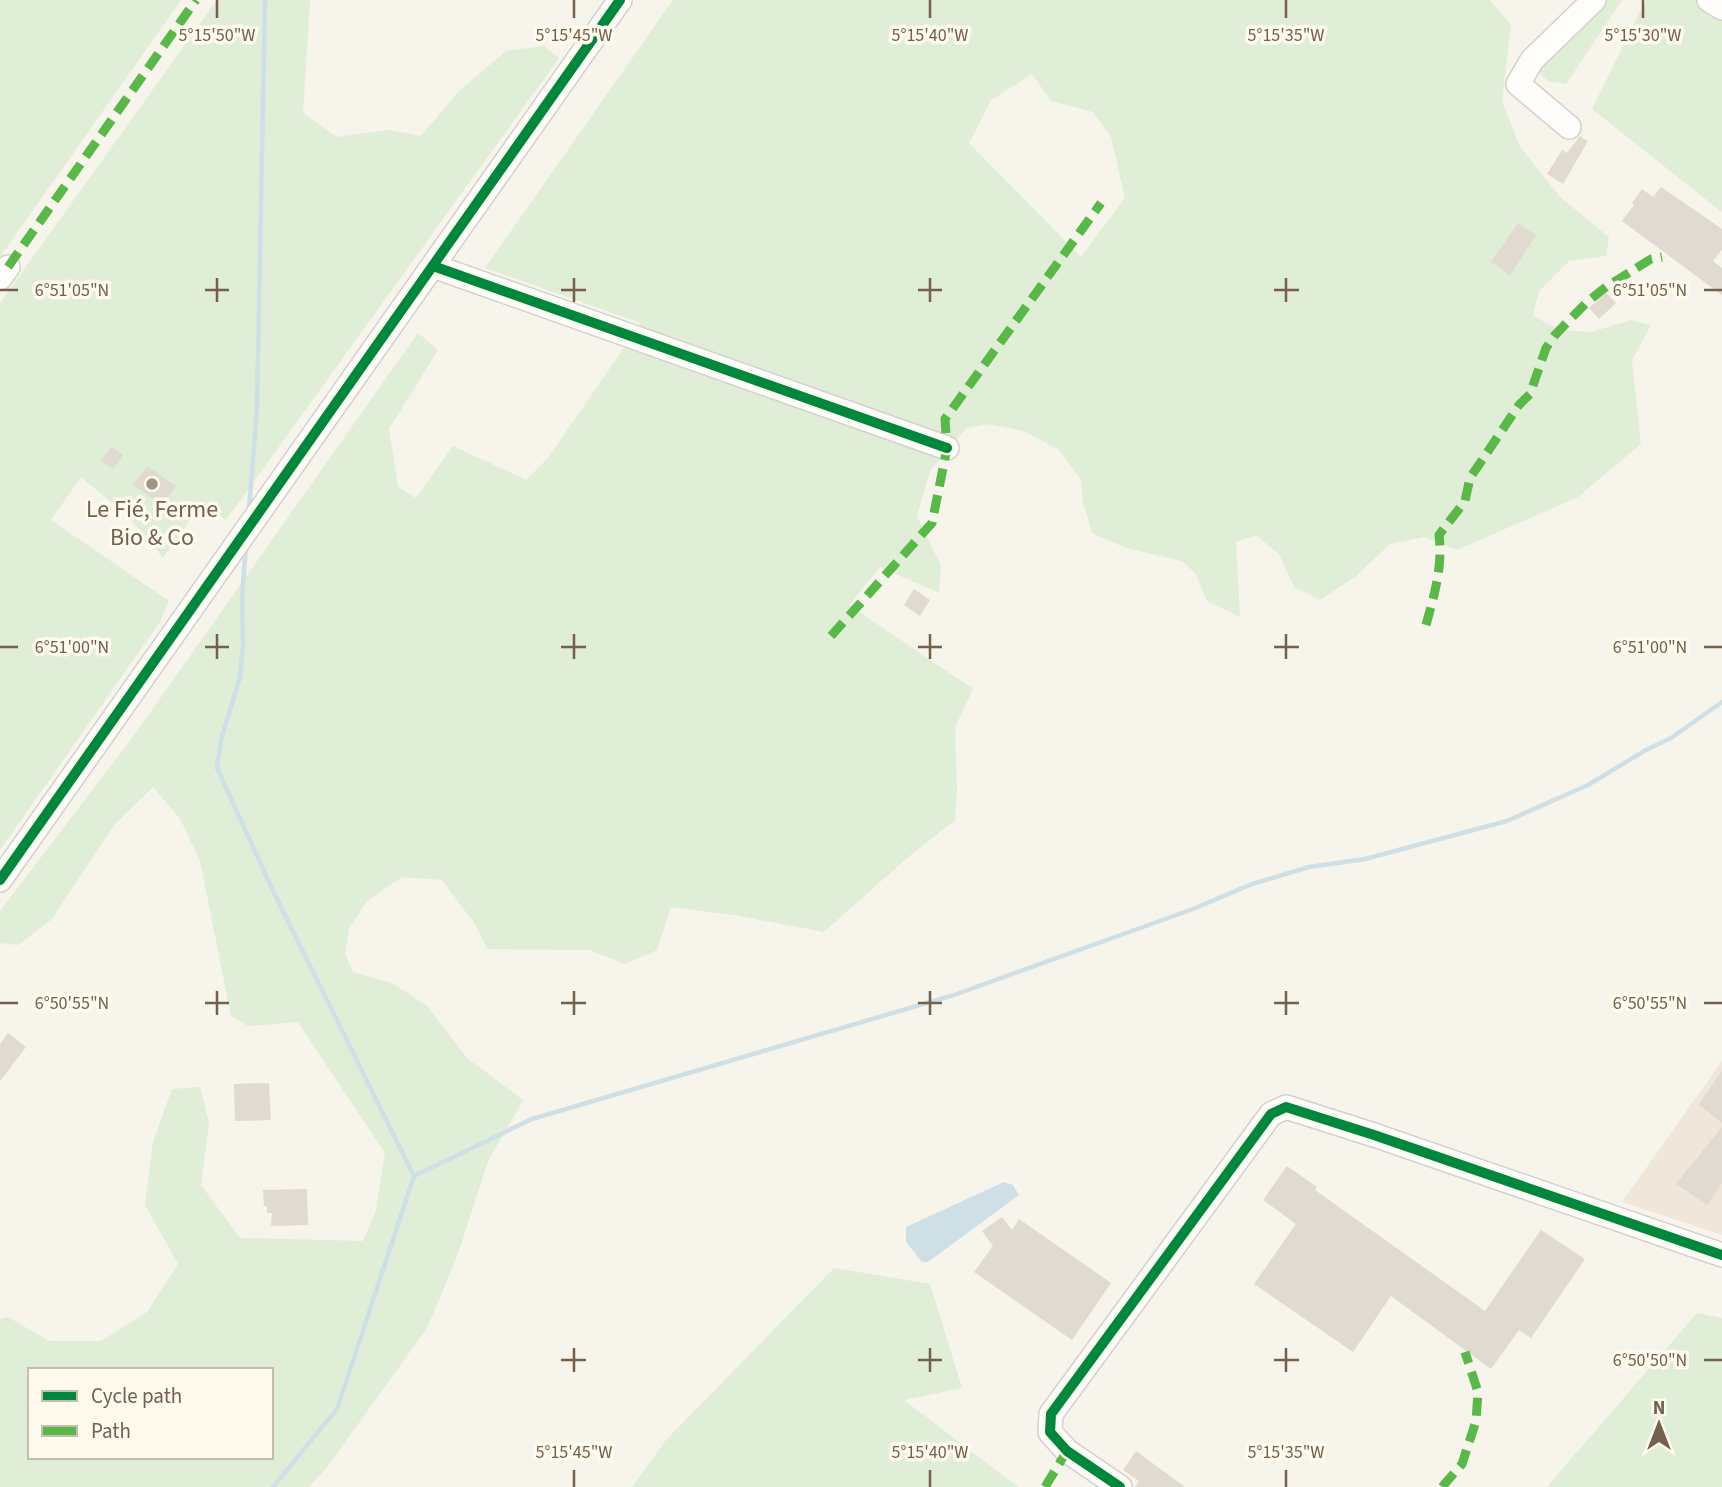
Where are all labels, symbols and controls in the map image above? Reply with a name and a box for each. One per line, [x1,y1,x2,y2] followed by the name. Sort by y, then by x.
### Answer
[179,23,256,48] text: 5°15'50"W
[536,23,613,48] text: 5°15'45"W
[892,23,969,48] text: 5°15'40"W
[1248,23,1325,48] text: 5°15'35"W
[1605,23,1682,48] text: 5°15'30"W
[35,278,109,303] text: 6°51'05"N
[1613,278,1687,303] text: 6°51'05"N
[144,476,160,492] marker: Le Fié, Ferme Bio & Co
[86,492,218,555] place label: Le Fié, Ferme Bio & Co
[35,635,109,660] text: 6°51'00"N
[1613,635,1687,660] text: 6°51'00"N
[35,991,109,1016] text: 6°50'55"N
[1613,991,1687,1016] text: 6°50'55"N
[1613,1348,1687,1373] text: 6°50'50"N
[28,1368,273,1459] legend
[91,1381,182,1411] text: Cycle path
[1624,1389,1694,1459] north arrow
[1653,1395,1665,1422] text: N
[91,1416,131,1446] text: Path
[536,1440,613,1465] text: 5°15'45"W
[892,1440,969,1465] text: 5°15'40"W
[1248,1440,1325,1465] text: 5°15'35"W

